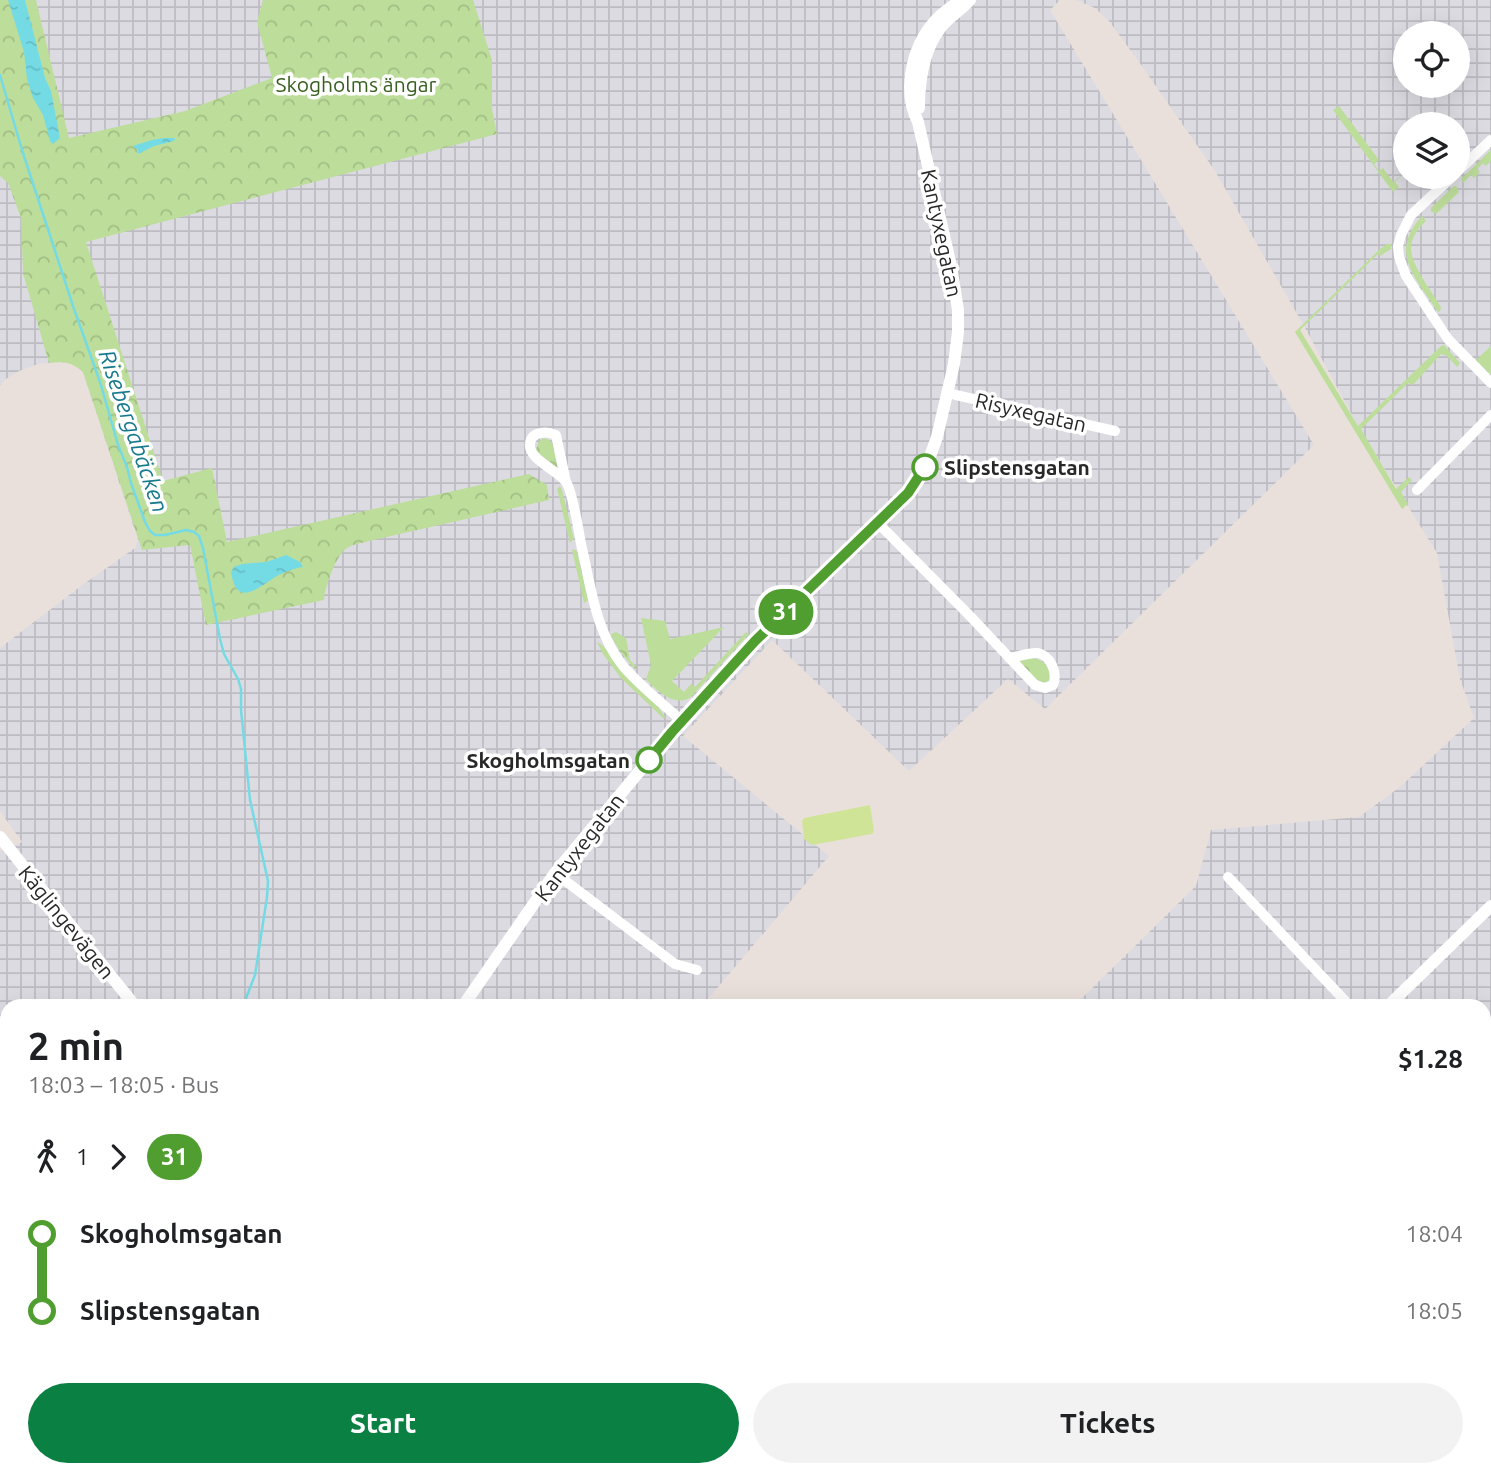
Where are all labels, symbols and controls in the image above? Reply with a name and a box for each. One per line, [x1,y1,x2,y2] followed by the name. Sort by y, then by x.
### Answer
[1393,21,1470,189] map controls
[1393,21,1470,98] button: locate
[276,72,437,96] park label: Skogholms ängar
[1393,112,1470,189] button: layers
[917,167,967,299] street label: Kantyxegatan
[94,346,174,516] water label: Risebergabäcken
[973,388,1089,436] street label: Risyxegatan
[912,454,938,480] marker: Slipstensgatan
[944,455,1090,479] place label: Slipstensgatan
[754,589,818,635] line badge: 31
[772,598,800,625] text: 31
[636,747,662,773] marker: Skogholmsgatan
[466,748,630,772] place label: Skogholmsgatan
[530,788,628,906] street label: Kantyxegatan
[14,861,120,983] street label: Käglingevägen
[28,1025,124,1067] text: 2 min
[1398,1044,1463,1073] text: $1.28
[28,1072,219,1097] text: 18:03 – 18:05 · Bus
[28,1138,66,1176] icon: walk
[99,1138,137,1176] icon: forward
[161,1143,188,1170] text: 31
[76,1144,89,1169] text: 1
[80,1219,282,1248] text: Skogholmsgatan
[1405,1221,1463,1246] text: 18:04
[80,1296,261,1325] text: Slipstensgatan
[1405,1298,1463,1323] text: 18:05
[28,1383,739,1463] button: Start
[753,1383,1463,1463] button: Tickets

